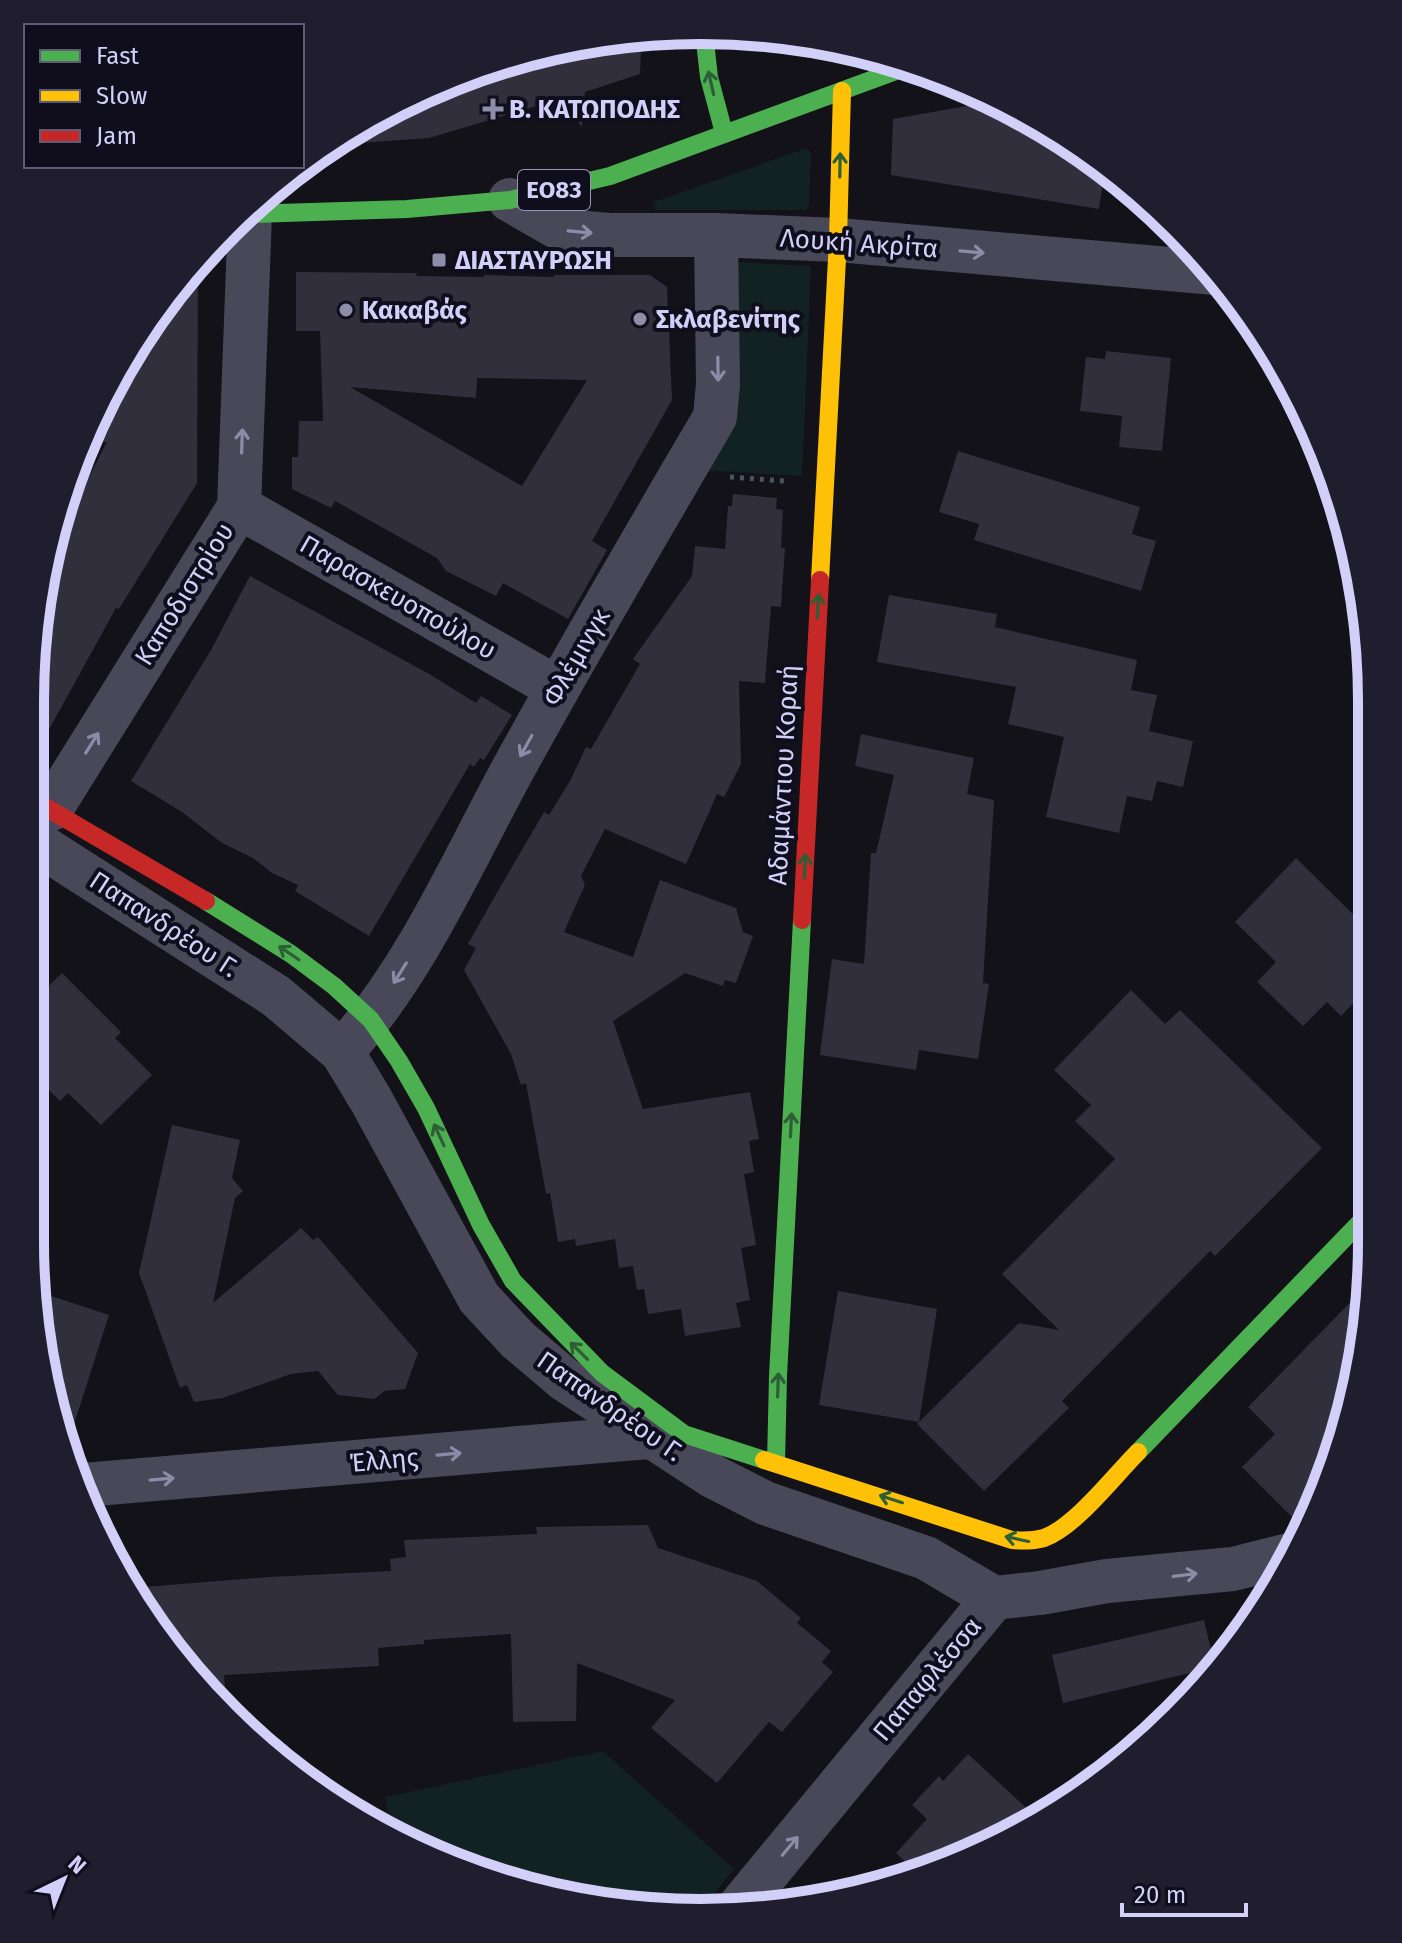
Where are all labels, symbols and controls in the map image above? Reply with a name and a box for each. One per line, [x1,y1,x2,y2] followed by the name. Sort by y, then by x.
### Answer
[24,24,304,168] legend
[96,42,139,70] text: Fast
[703,71,718,97] one-way arrow
[96,82,147,110] text: Slow
[509,94,680,125] place label: Β. ΚΑΤΩΠΟΔΗΣ
[484,100,502,118] marker: Β. ΚΑΤΩΠΟΔΗΣ
[96,122,137,150] text: Jam
[832,152,847,179] one-way arrow
[518,170,590,210] road number: ΕΟ83
[779,223,939,264] street label: Λουκή Ακρίτα
[566,225,593,240] one-way arrow
[958,244,984,259] one-way arrow
[454,245,612,276] place label: ΔΙΑΣΤΑΥΡΩΣΗ
[430,251,448,269] marker: ΔΙΑΣΤΑΥΡΩΣΗ
[362,295,467,326] place label: Κακαβάς
[337,301,355,319] marker: Κακαβάς
[656,304,801,335] place label: Σκλαβενίτης
[631,310,649,328] marker: Σκλαβενίτης
[710,355,726,382] one-way arrow
[234,428,249,455] one-way arrow
[128,517,241,671] street label: Καποδιστρίου
[294,529,501,666] street label: Παρασκευοπούλου
[811,593,826,620] one-way arrow
[536,603,617,711] street label: Φλέμινγκ
[762,664,805,886] street label: Αδαμάντιου Κοραή
[84,732,101,754] one-way arrow
[518,734,534,757] one-way arrow
[797,853,812,880] one-way arrow
[84,865,244,984] street label: Παπανδρέου Γ.
[278,945,300,961] one-way arrow
[392,962,409,984] one-way arrow
[784,1112,799,1139] one-way arrow
[431,1123,446,1147] one-way arrow
[570,1342,589,1361] one-way arrow
[531,1345,689,1468] street label: Παπανδρέου Γ.
[770,1372,785,1399] one-way arrow
[348,1442,420,1479] street label: Έλλης
[435,1447,462,1462] one-way arrow
[148,1471,175,1486] one-way arrow
[879,1491,904,1505] one-way arrow
[1004,1531,1030,1546] one-way arrow
[1172,1567,1197,1582] one-way arrow
[867,1611,988,1747] street label: Παπαφλέσσα
[781,1836,799,1856] one-way arrow
[24,1839,104,1919] north arrow
[63,1850,92,1880] text: N
[1122,1867,1246,1917] scale bar
[1134,1881,1186,1909] text: 20 m

